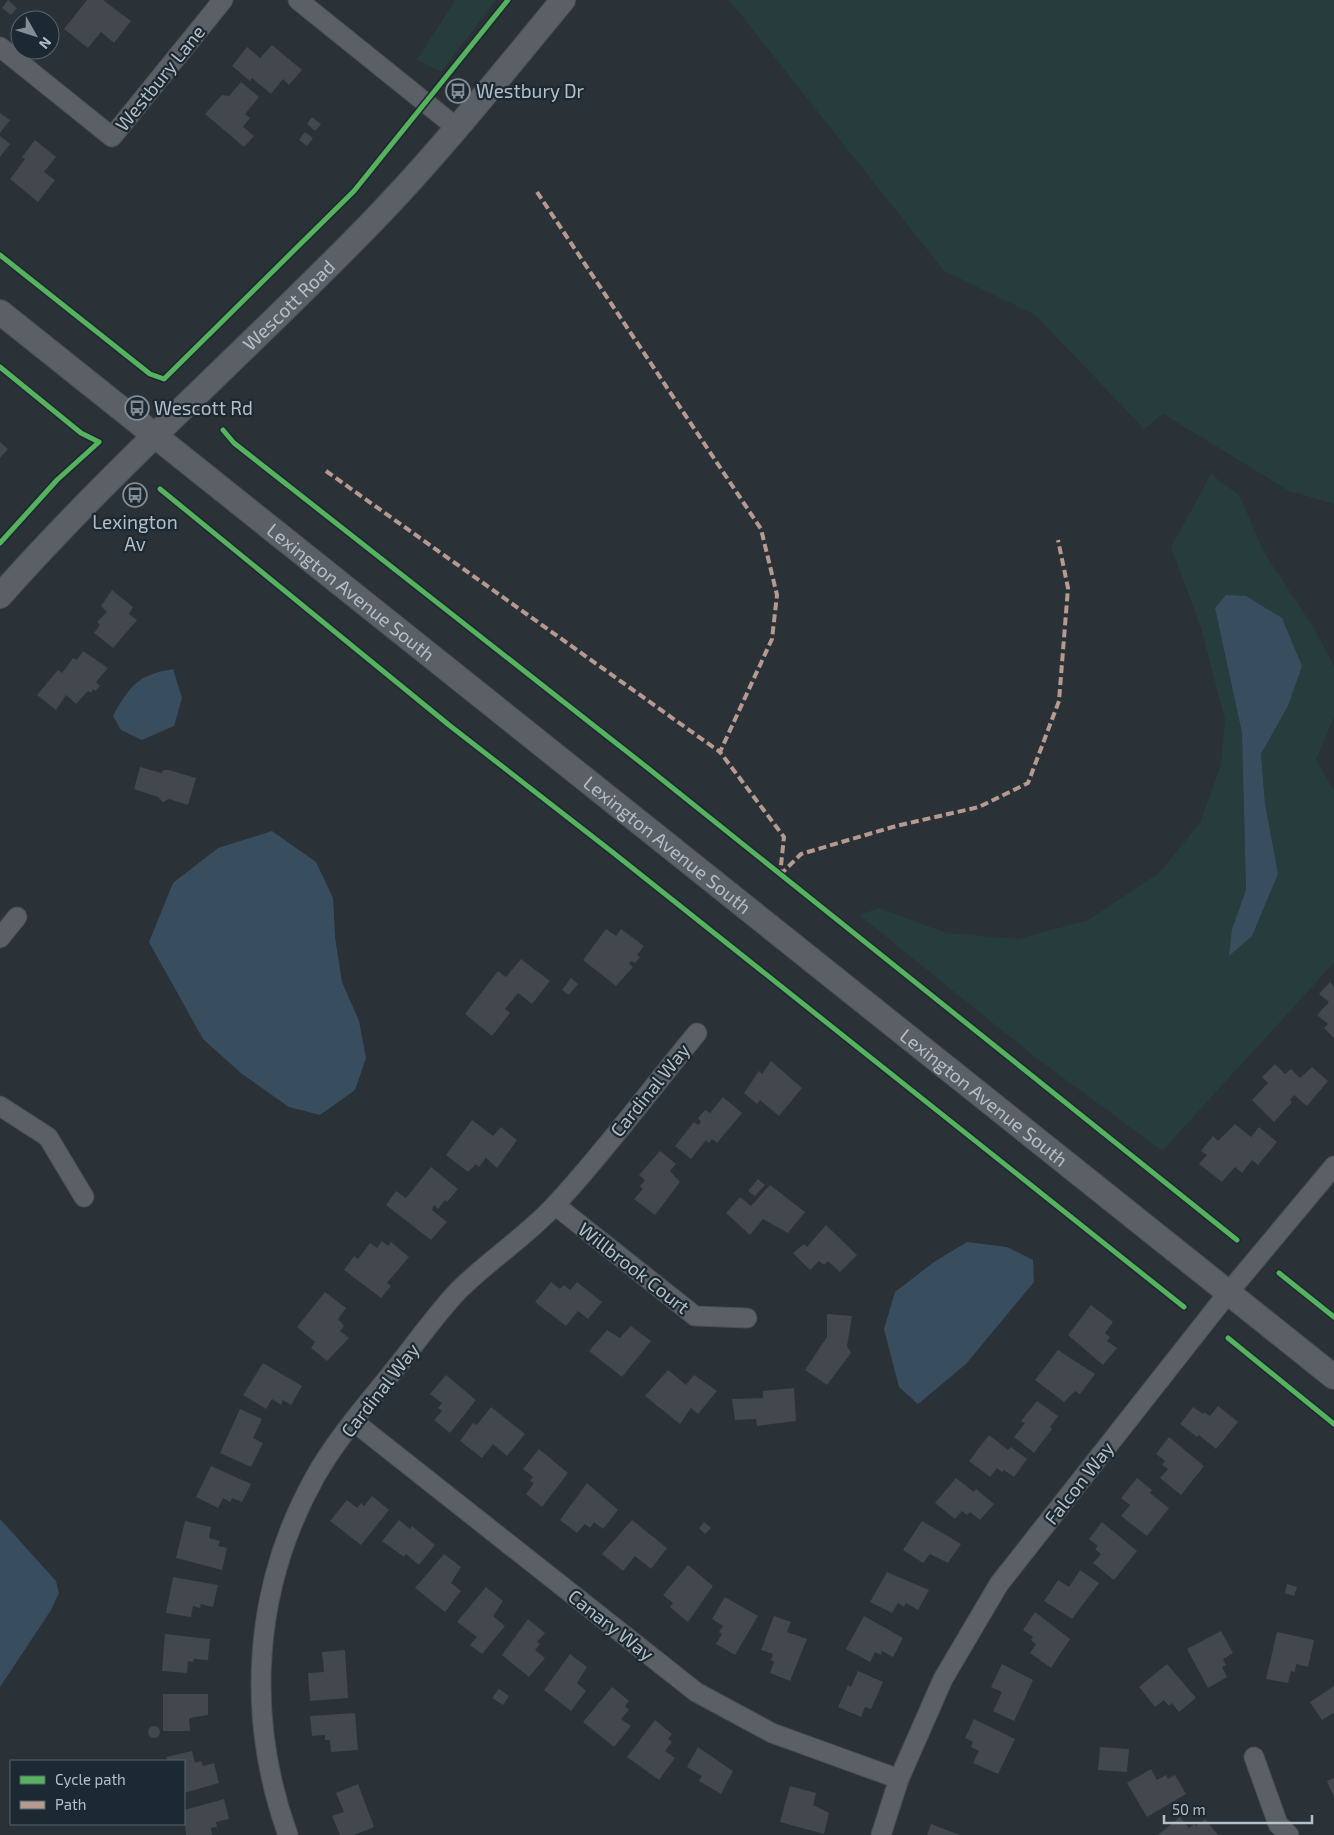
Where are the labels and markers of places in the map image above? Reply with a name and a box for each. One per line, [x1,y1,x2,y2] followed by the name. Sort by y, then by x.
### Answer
[445,78,471,104] bus stop icon: Westbury Dr
[476,79,585,102] place label: Westbury Dr
[124,395,150,421] bus stop icon: Wescott Rd
[154,396,253,419] place label: Wescott Rd
[122,482,148,508] bus stop icon: Lexington Av
[92,510,178,555] place label: Lexington Av

